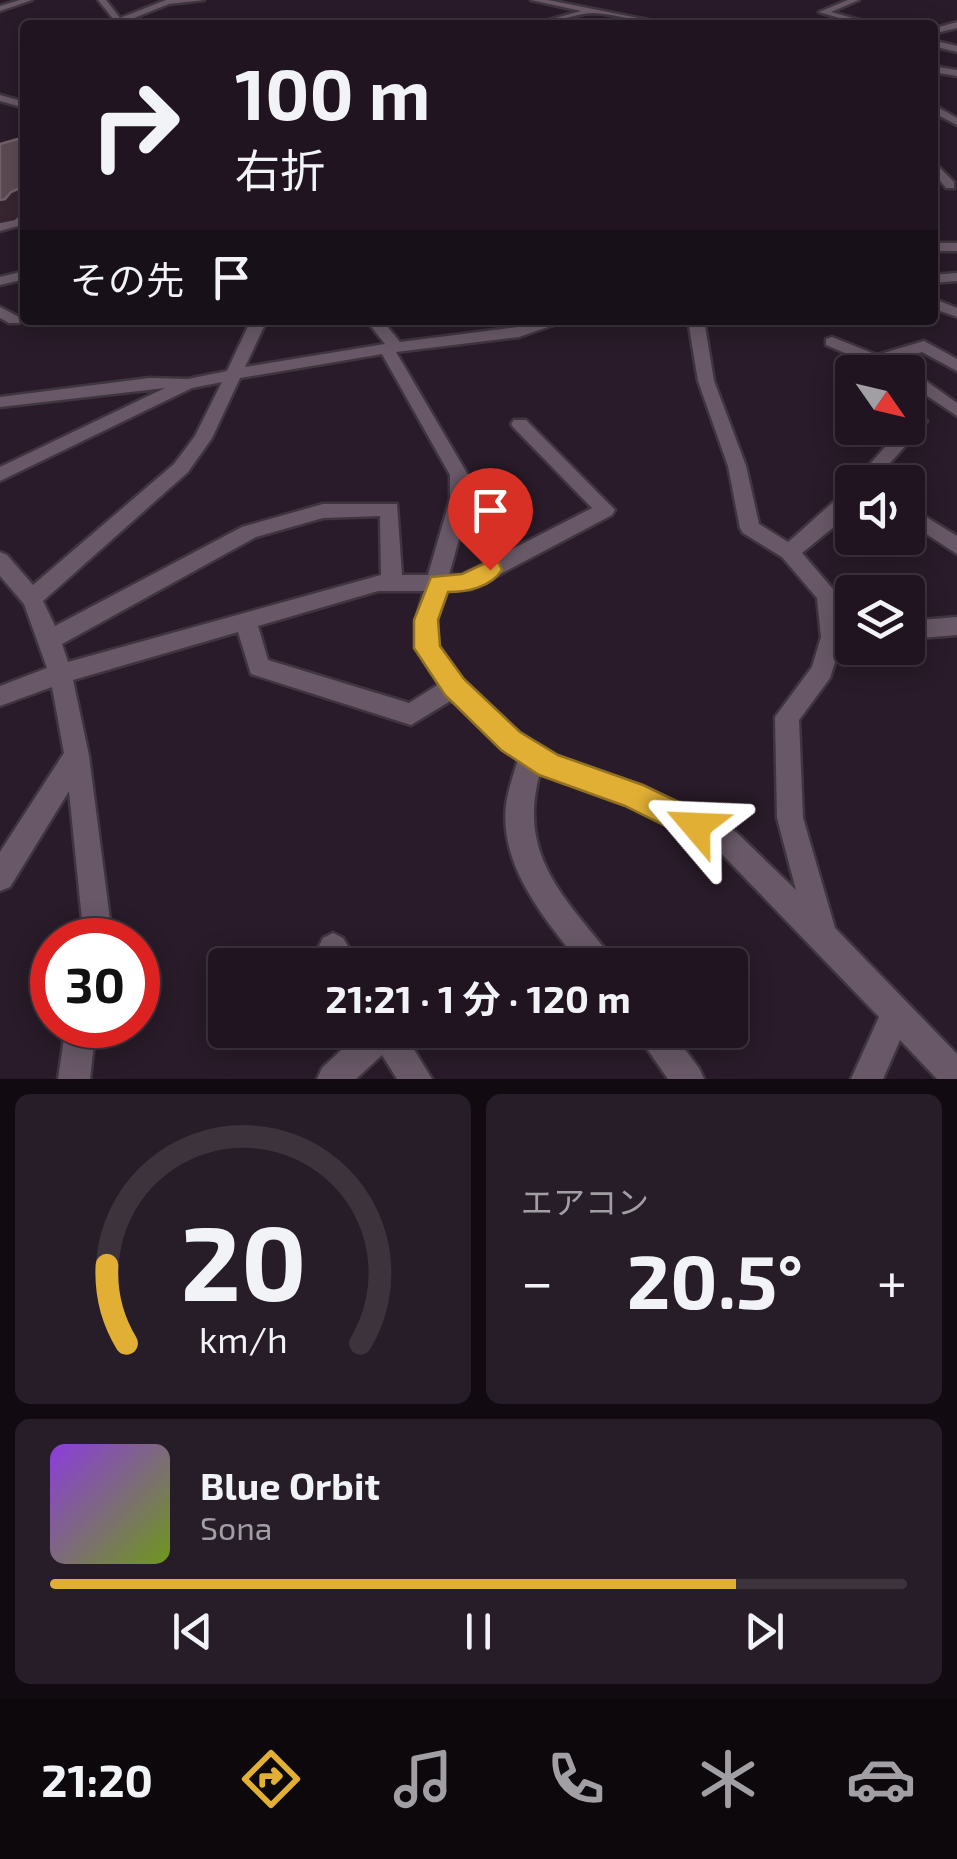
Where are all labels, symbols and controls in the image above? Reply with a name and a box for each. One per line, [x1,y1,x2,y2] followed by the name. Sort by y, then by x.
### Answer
[235,50,430,134] text: 100 m
[70,60,200,190] icon: right
[235,142,325,196] text: 右折
[204,250,259,305] icon: arrive
[70,256,184,302] text: その先
[835,355,925,445] north arrow
[835,355,925,665] map controls
[835,465,925,555] button: sound
[448,468,533,571] pin
[463,483,518,538] icon: arrive
[835,575,925,665] button: layers
[644,774,748,878] position arrow
[30,918,160,1048] speed limit sign: 30
[325,975,631,1021] text: 21:21 · 1 分 · 120 m
[521,1182,649,1220] text: エアコン
[180,1197,306,1322] text: 20
[627,1234,803,1324] text: 20.5°
[521,1247,553,1313] text: −
[877,1247,907,1313] text: +
[199,1317,287,1360] text: km/h
[200,1462,380,1508] text: Blue Orbit
[200,1508,272,1546] text: Sona
[165,1604,220,1659] icon: previous
[451,1604,506,1659] icon: pause
[737,1604,792,1659] icon: next
[236,1744,306,1814] icon: directions
[388,1744,458,1814] icon: music
[541,1744,611,1814] icon: phone
[693,1744,763,1814] icon: climate
[846,1744,916,1814] icon: car
[41,1752,153,1806] text: 21:20

